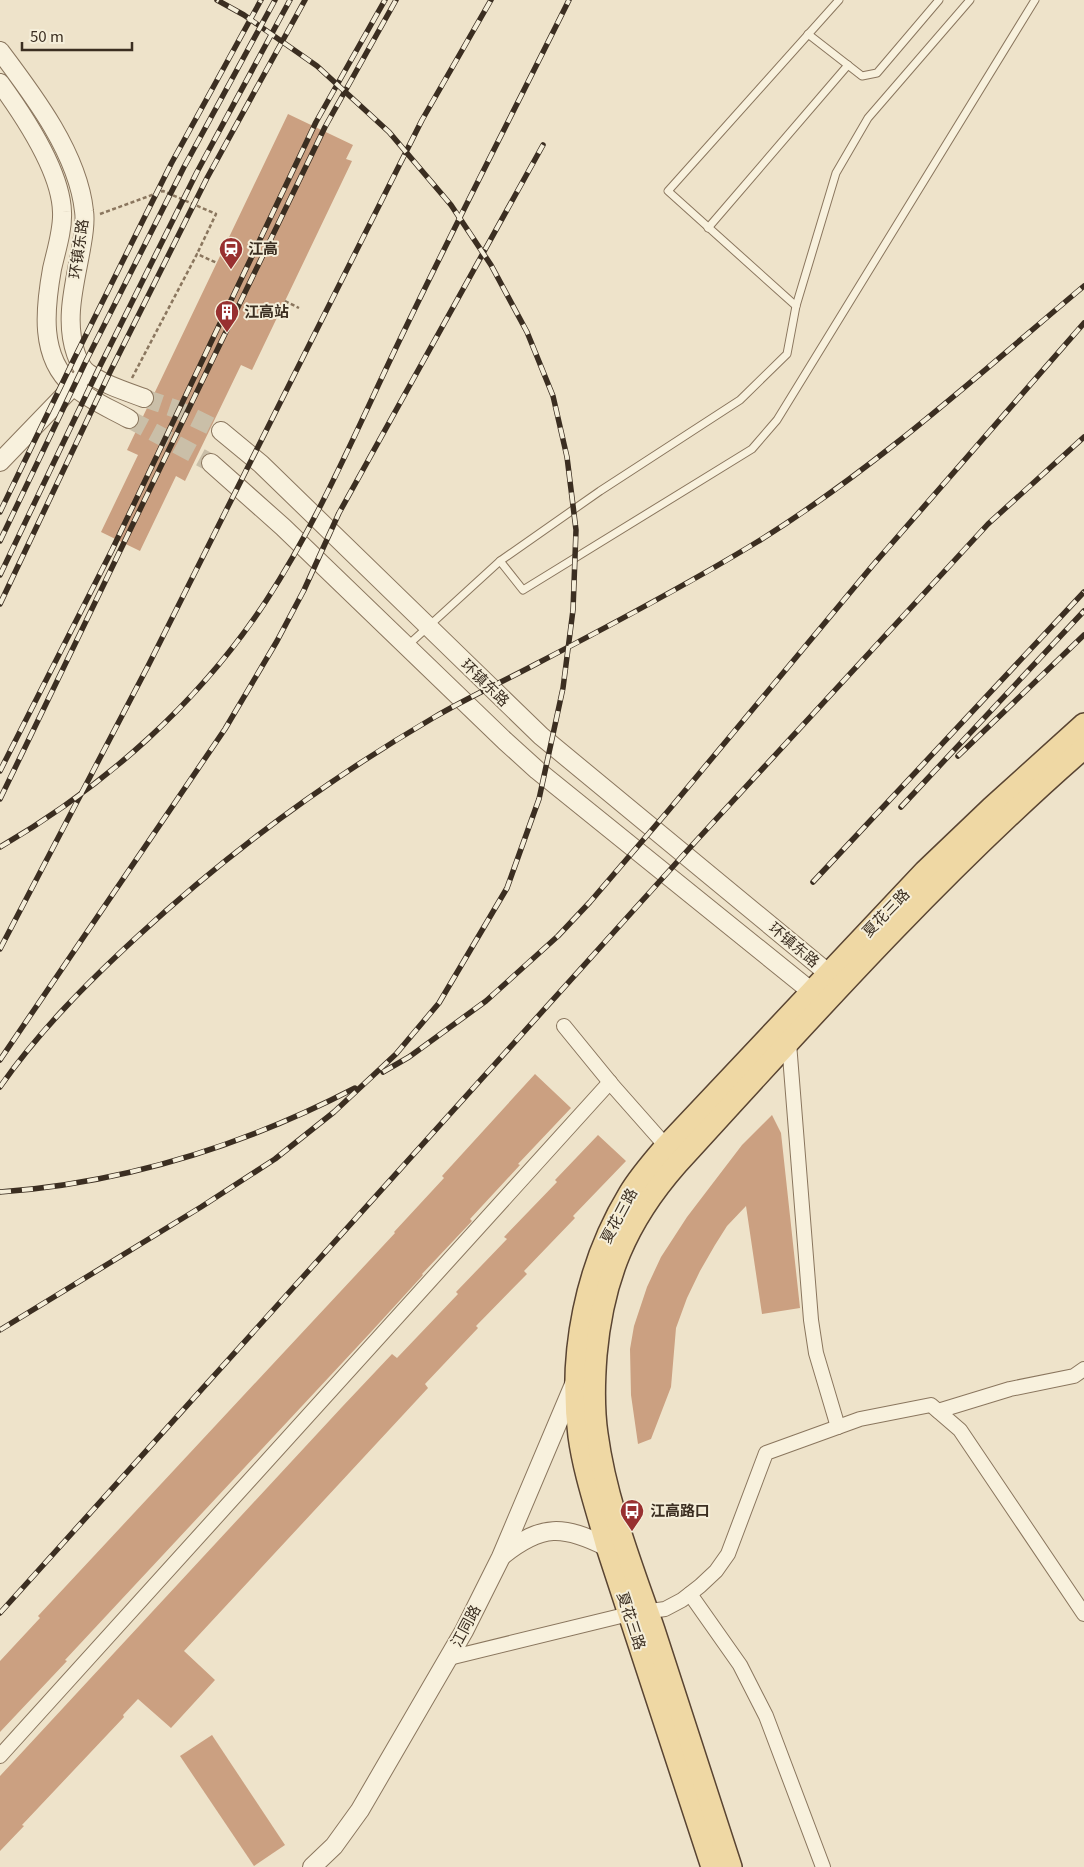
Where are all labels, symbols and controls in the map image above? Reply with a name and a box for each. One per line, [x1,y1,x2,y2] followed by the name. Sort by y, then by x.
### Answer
[22,20,132,52] scale bar
[30,25,64,46] text: 50 m
[63,218,92,280] street label: 环镇东路
[218,236,244,270] station icon: 江高
[248,237,278,258] place label: 江高
[214,299,240,333] building icon: 江高站
[244,300,289,321] place label: 江高站
[457,654,515,710] street label: 环镇东路
[857,883,913,941] street label: 夏花三路
[765,917,825,971] street label: 环镇东路
[594,1184,641,1247] street label: 夏花三路
[619,1498,645,1532] bus stop icon: 江高路口
[650,1499,710,1520] place label: 江高路口
[613,1589,652,1652] street label: 夏花三路
[445,1600,485,1650] street label: 江同路

